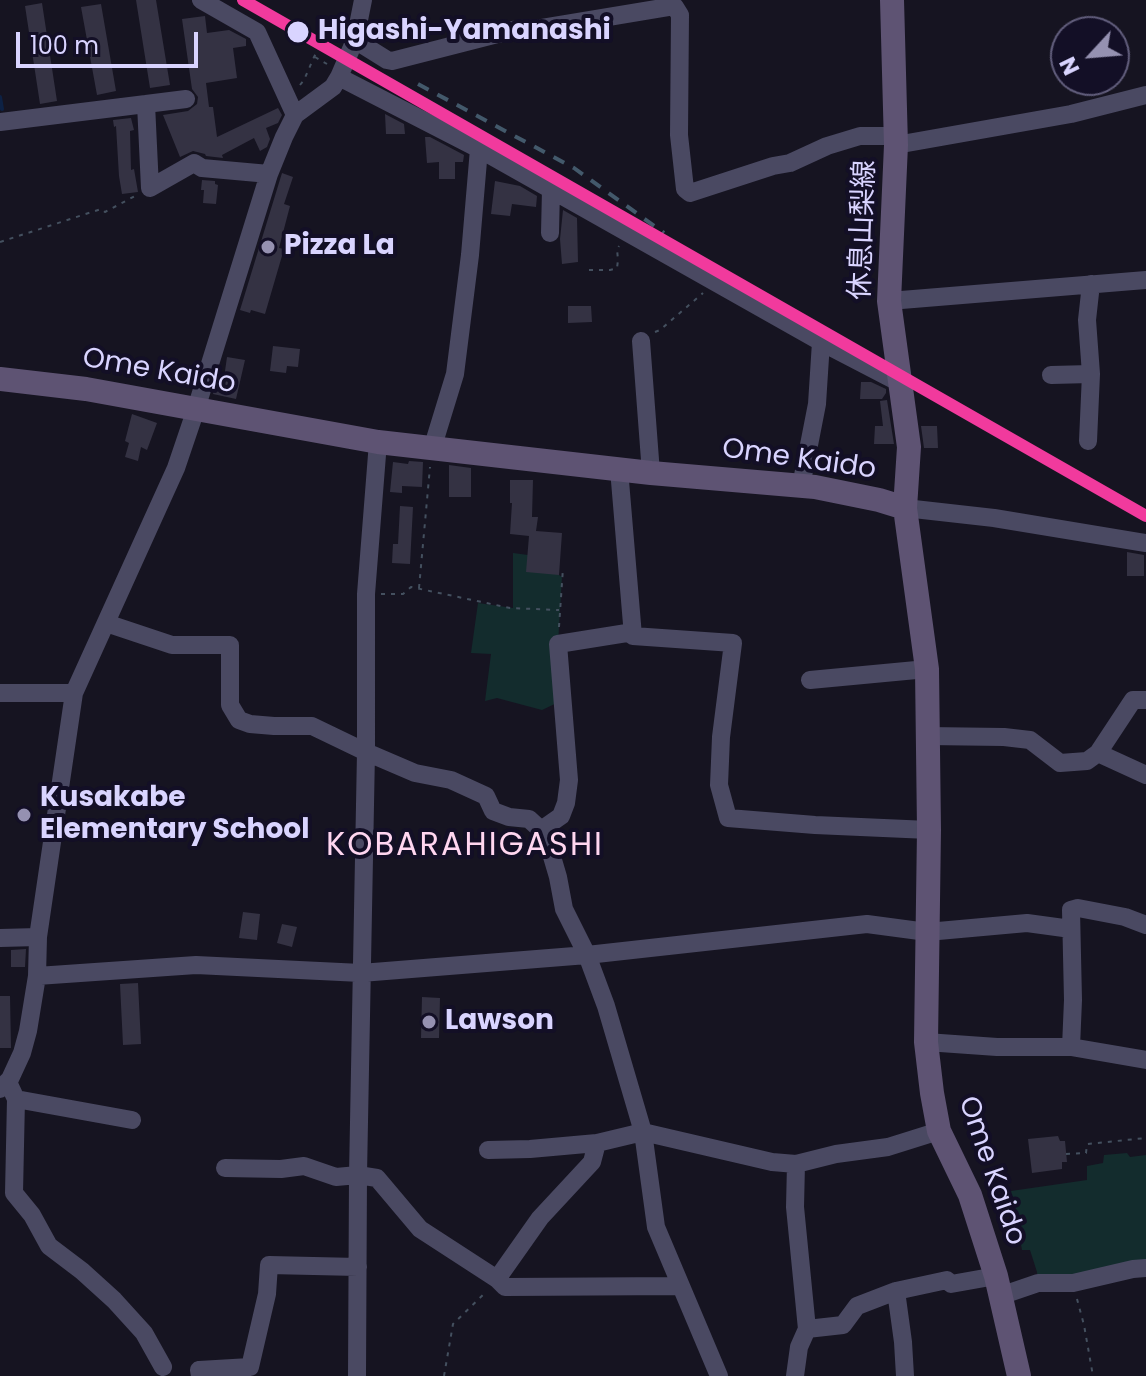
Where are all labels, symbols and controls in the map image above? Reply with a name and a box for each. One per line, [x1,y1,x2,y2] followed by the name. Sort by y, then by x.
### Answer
[318,15,611,49] place label: Higashi-Yamanashi
[20,16,202,66] scale bar
[1050,16,1130,96] north arrow
[285,19,311,45] marker: Higashi-Yamanashi
[30,29,99,62] text: 100 m
[1052,52,1087,80] text: N
[845,159,883,301] street label: 休息山梨線
[284,230,395,264] place label: Pizza La
[259,238,277,256] marker: Pizza La
[80,342,238,402] street label: Ome Kaido
[720,433,878,487] street label: Ome Kaido
[40,782,309,848] place label: Kusakabe Elementary School
[15,806,33,824] marker: Kusakabe Elementary School
[326,828,604,866] district label: KOBARAHIGASHI
[445,1005,554,1039] place label: Lawson
[420,1013,438,1031] marker: Lawson
[950,1092,1032,1250] street label: Ome Kaido

